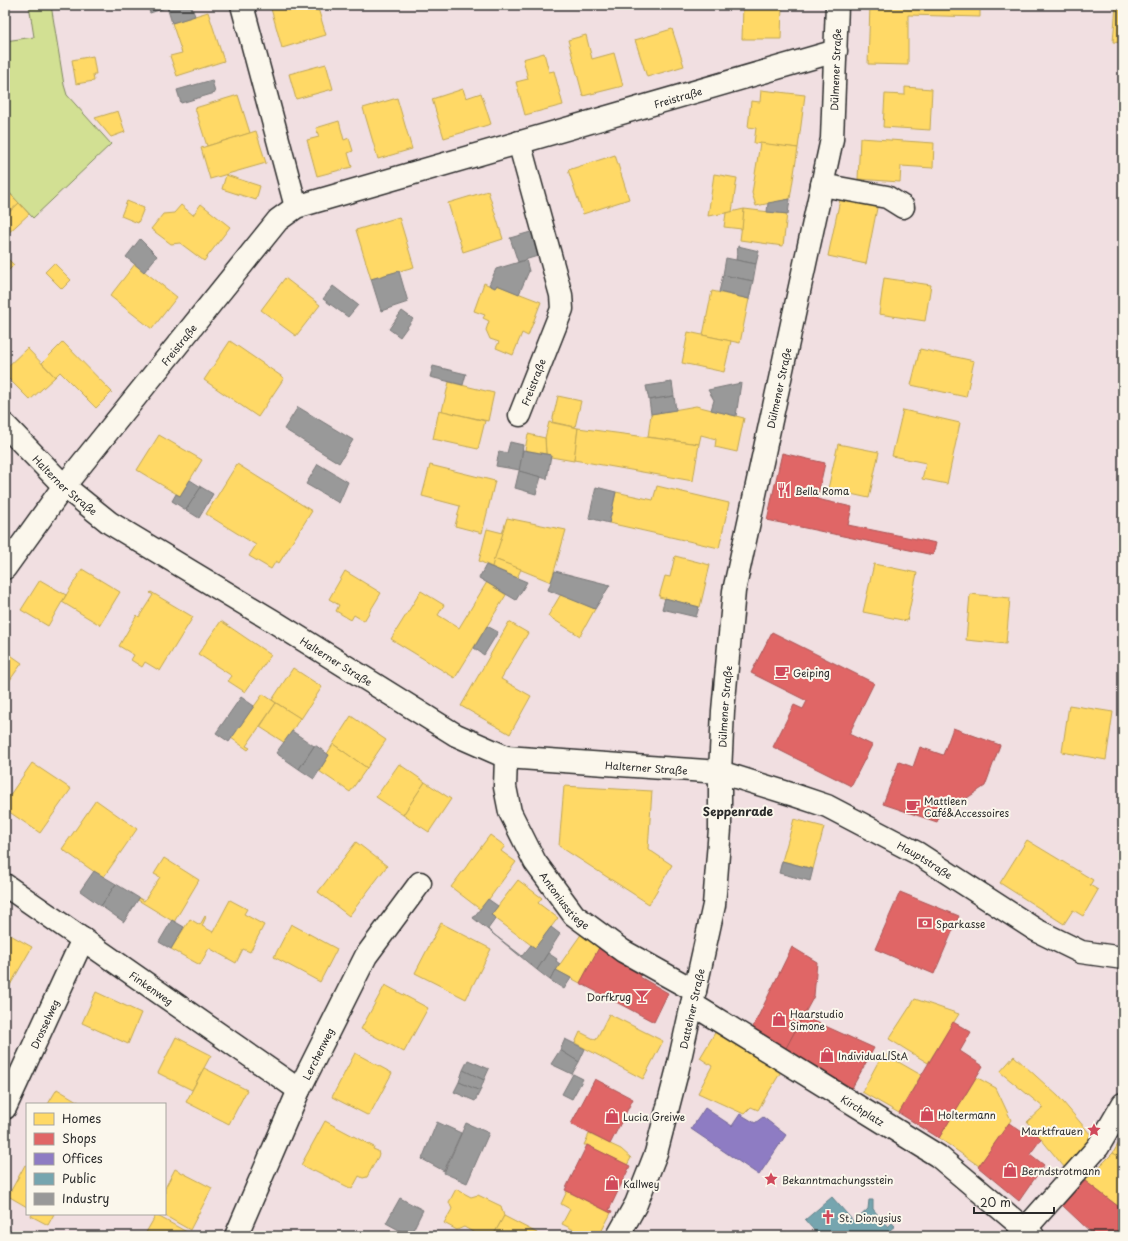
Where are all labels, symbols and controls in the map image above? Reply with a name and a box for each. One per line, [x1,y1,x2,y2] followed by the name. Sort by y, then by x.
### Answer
[826,28,844,111] street label: Dülmener Straße
[652,83,704,111] street label: Freistraße
[157,320,199,368] street label: Freistraße
[762,346,794,429] street label: Dülmener Straße
[517,356,549,408] street label: Freistraße
[30,451,101,518] street label: Halterner Straße
[776,482,792,498] restaurant icon: Bella Roma
[795,483,850,498] place label: Bella Roma
[298,632,376,689] street label: Halterner Straße
[774,664,790,680] cafe icon: Geiping
[714,665,735,748] street label: Dülmener Straße
[793,665,830,680] place label: Geiping
[605,756,688,777] street label: Halterner Straße
[924,793,1010,820] place label: Mattleen Café&Accessoires
[905,798,921,814] cafe icon: Mattleen Café&Accessoires
[703,802,774,820] district label: Seppenrade
[895,837,956,882] street label: Hauptstraße
[537,868,594,932] street label: Antoniusstiege
[917,915,933,931] bank icon: Sparkasse
[936,916,985,931] place label: Sparkasse
[127,967,177,1008] street label: Finkenweg
[675,967,707,1050] street label: Dattelner Straße
[634,988,650,1004] bar icon: Dorfkrug
[587,989,631,1004] place label: Dorfkrug
[26,996,62,1051] street label: Drosselweg
[790,1006,844,1033] place label: Haarstudio Simone
[771,1011,787,1027] shop icon: Haarstudio Simone
[298,1025,337,1082] street label: Lerchenweg
[819,1047,835,1063] shop icon: IndividuaLIStA
[838,1048,909,1063] place label: IndividuaLIStA
[838,1091,888,1129] street label: Kirchplatz
[26,1103,166,1215] legend
[919,1106,935,1122] shop icon: Holtermann
[938,1107,996,1122] place label: Holtermann
[604,1108,620,1124] shop icon: Lucia Greiwe
[62,1109,101,1127] text: Homes
[623,1109,686,1124] place label: Lucia Greiwe
[1086,1122,1102,1138] place icon: Marktfrauen
[1021,1123,1083,1138] place label: Marktfrauen
[62,1129,97,1147] text: Shops
[62,1149,103,1167] text: Offices
[1002,1162,1018,1178] shop icon: Berndstrotmann
[1021,1163,1100,1178] place label: Berndstrotmann
[62,1169,96,1187] text: Public
[763,1171,779,1187] place icon: Bekanntmachungsstein
[782,1172,893,1187] place label: Bekanntmachungsstein
[604,1175,620,1191] shop icon: Kallwey
[623,1176,659,1192] place label: Kallwey
[62,1189,110,1207] text: Industry
[974,1189,1054,1215] scale bar
[980,1193,1011,1211] text: 20 m
[820,1209,836,1225] church icon: St. Dionysius
[839,1210,902,1225] place label: St. Dionysius

